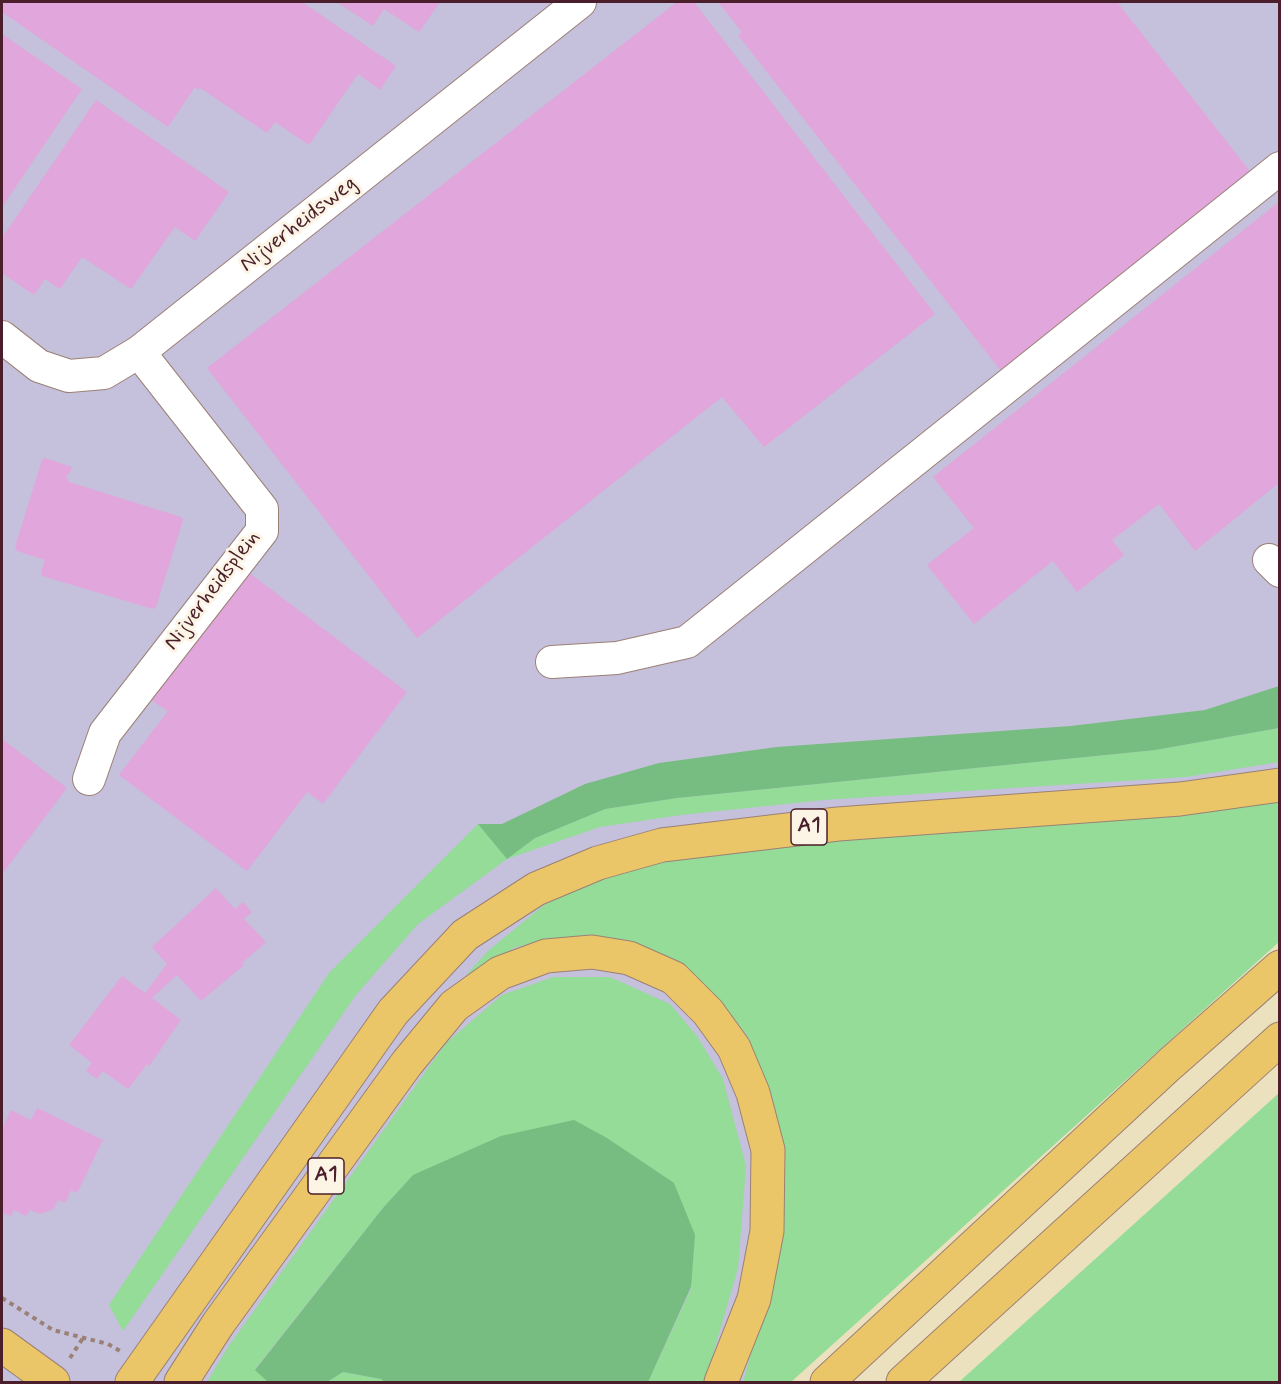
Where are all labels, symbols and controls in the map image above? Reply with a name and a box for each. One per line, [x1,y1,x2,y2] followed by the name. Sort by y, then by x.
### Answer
[235,171,363,279] street label: Nijverheidsweg
[159,526,267,656] street label: Nijverheidsplein
[791,809,827,845] road number: A1
[308,1158,344,1194] road number: A1

